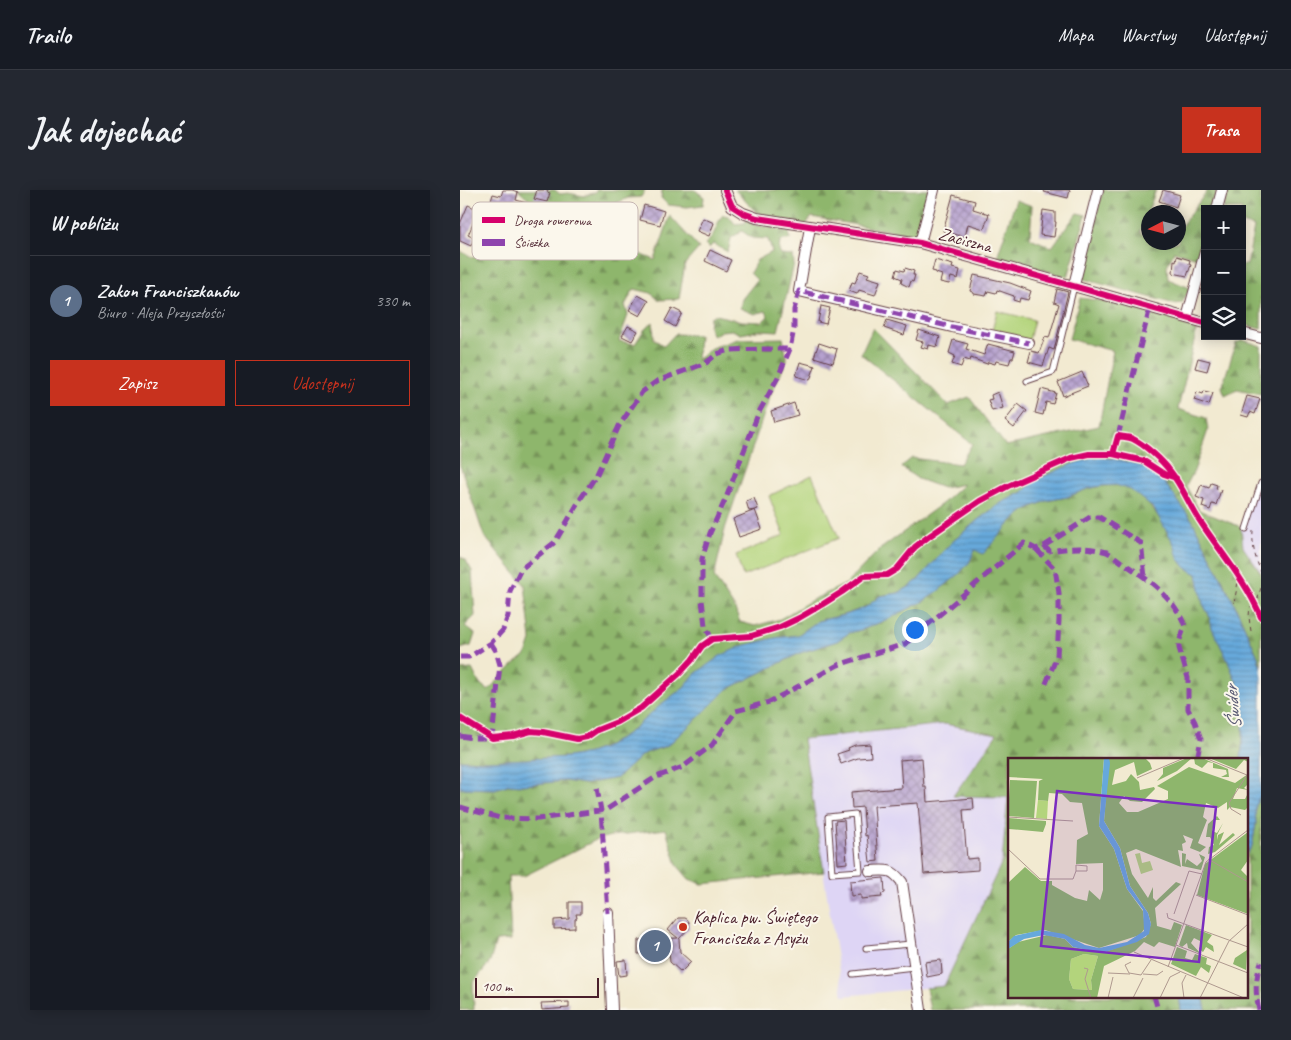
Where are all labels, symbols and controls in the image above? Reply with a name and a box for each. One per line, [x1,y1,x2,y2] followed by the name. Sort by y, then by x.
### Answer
[25,20,71,50] text: Trailo
[1058,24,1093,46] text: Mapa
[1121,24,1176,46] text: Warstwy
[1204,24,1266,46] text: Udostępnij
[1182,107,1261,153] button: Trasa
[30,108,181,153] text: Jak dojechać
[472,202,638,260] legend
[1141,205,1186,250] north arrow
[1201,205,1246,340] map controls
[1201,205,1246,250] button: +
[50,210,117,236] text: W pobliżu
[514,212,592,229] text: Droga rowerowa
[936,222,995,258] street label: Zaciszna
[514,234,549,251] text: Ścieżka
[1201,250,1246,295] button: −
[97,279,238,303] text: Zakon Franciszkanów
[62,291,70,311] text: 1
[376,291,410,311] text: 330 m
[1201,295,1246,340] button: layers
[97,303,224,323] text: Biuro · Aleja Przyszłości
[50,360,225,406] button: Zapisz
[235,360,410,406] button: Udostępnij
[902,617,928,643] your location
[1218,681,1247,730] water label: Świder
[1008,758,1248,998] inset map
[693,906,818,949] place label: Kaplica pw. Świętego Franciszka z Asyżu
[677,921,689,933] marker: Kaplica pw. Świętego Franciszka z Asyżu
[639,927,671,965] pin: 1
[475,975,599,998] scale bar
[482,978,512,995] text: 100 m

